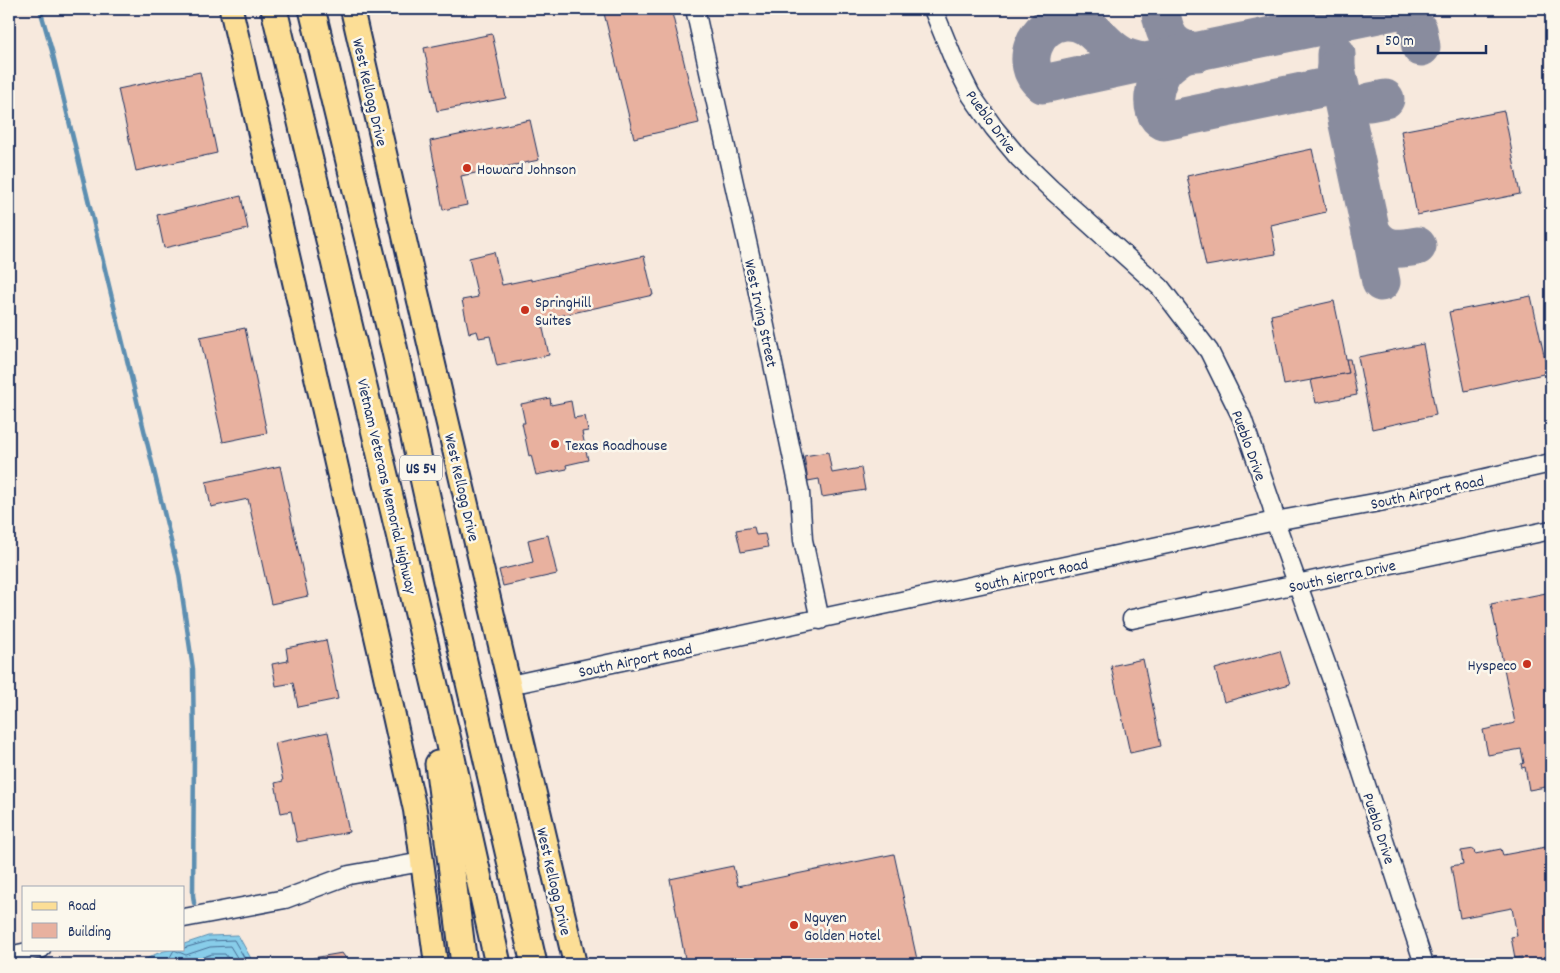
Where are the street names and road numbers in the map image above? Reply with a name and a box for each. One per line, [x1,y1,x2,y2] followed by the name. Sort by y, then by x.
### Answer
[345,36,392,149] street label: West Kellogg Drive
[959,86,1021,159] street label: Pueblo Drive
[737,257,782,370] street label: West Irving Street
[350,377,422,597] street label: Vietnam Veterans Memorial Highway
[1224,407,1271,484] street label: Pueblo Drive
[437,431,484,544] street label: West Kellogg Drive
[400,456,442,480] road number: US 54
[1369,470,1486,517] street label: South Airport Road
[973,553,1090,600] street label: South Airport Road
[1287,555,1398,600] street label: South Sierra Drive
[577,638,694,685] street label: South Airport Road
[1355,790,1400,867] street label: Pueblo Drive
[529,825,576,938] street label: West Kellogg Drive

